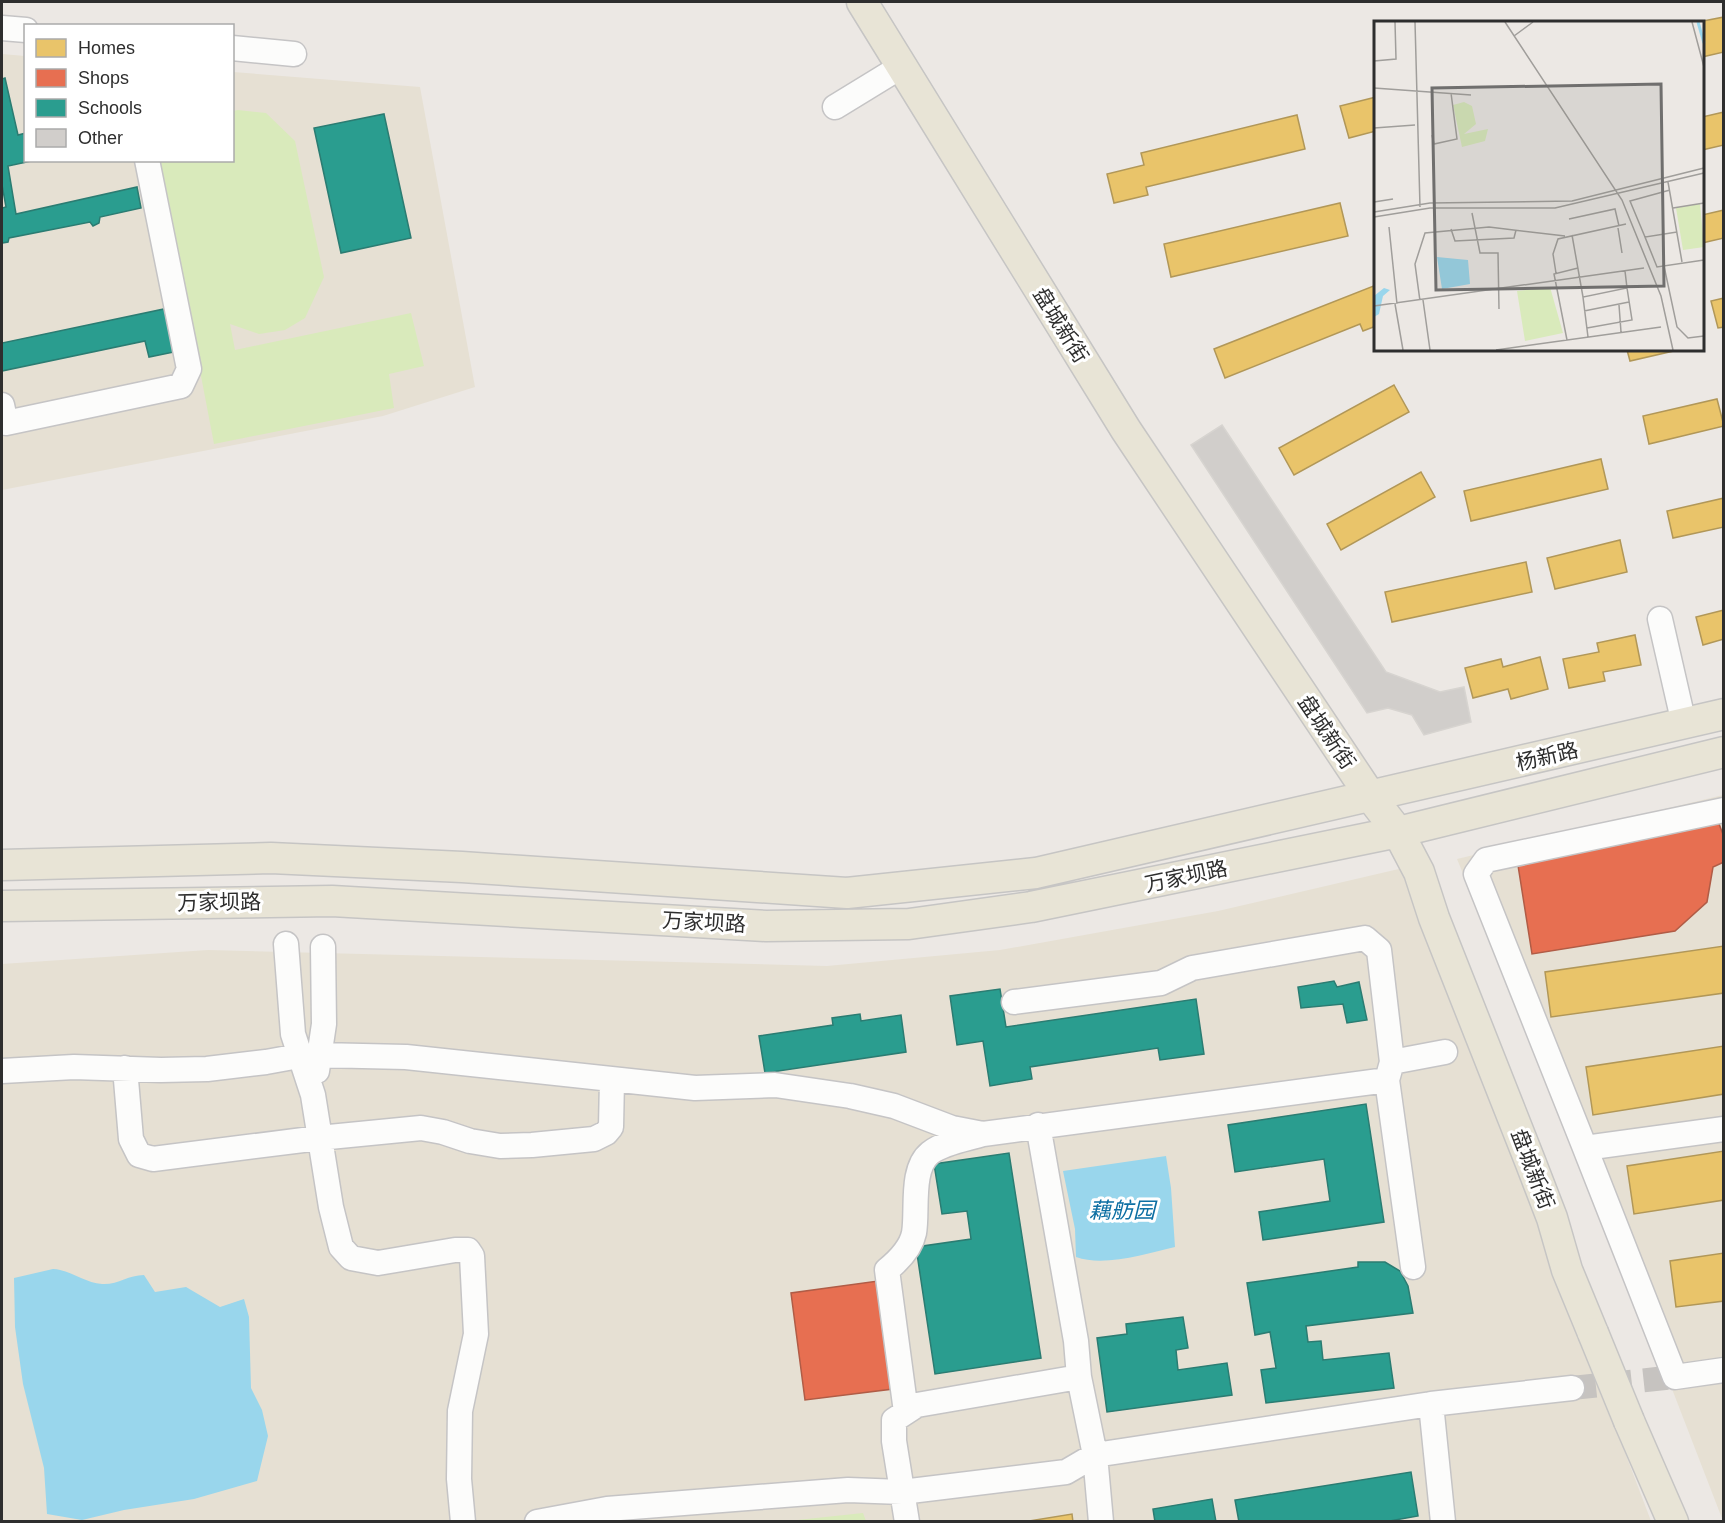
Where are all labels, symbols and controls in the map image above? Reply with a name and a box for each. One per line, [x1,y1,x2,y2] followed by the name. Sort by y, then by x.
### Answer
[1374,21,1704,351] inset map
[24,24,234,162] legend
[78,38,135,58] text: Homes
[78,68,129,88] text: Shops
[78,98,142,118] text: Schools
[78,128,123,148] text: Other
[1029,283,1093,367] street label: 盘城新街
[1294,691,1360,773] street label: 盘城新街
[1514,738,1580,774] street label: 杨新路
[1143,856,1229,896] street label: 万家坝路
[177,890,261,914] street label: 万家坝路
[661,908,747,936] street label: 万家坝路
[1507,1126,1559,1212] street label: 盘城新街
[1089,1198,1158,1223] water label: 藕舫园

